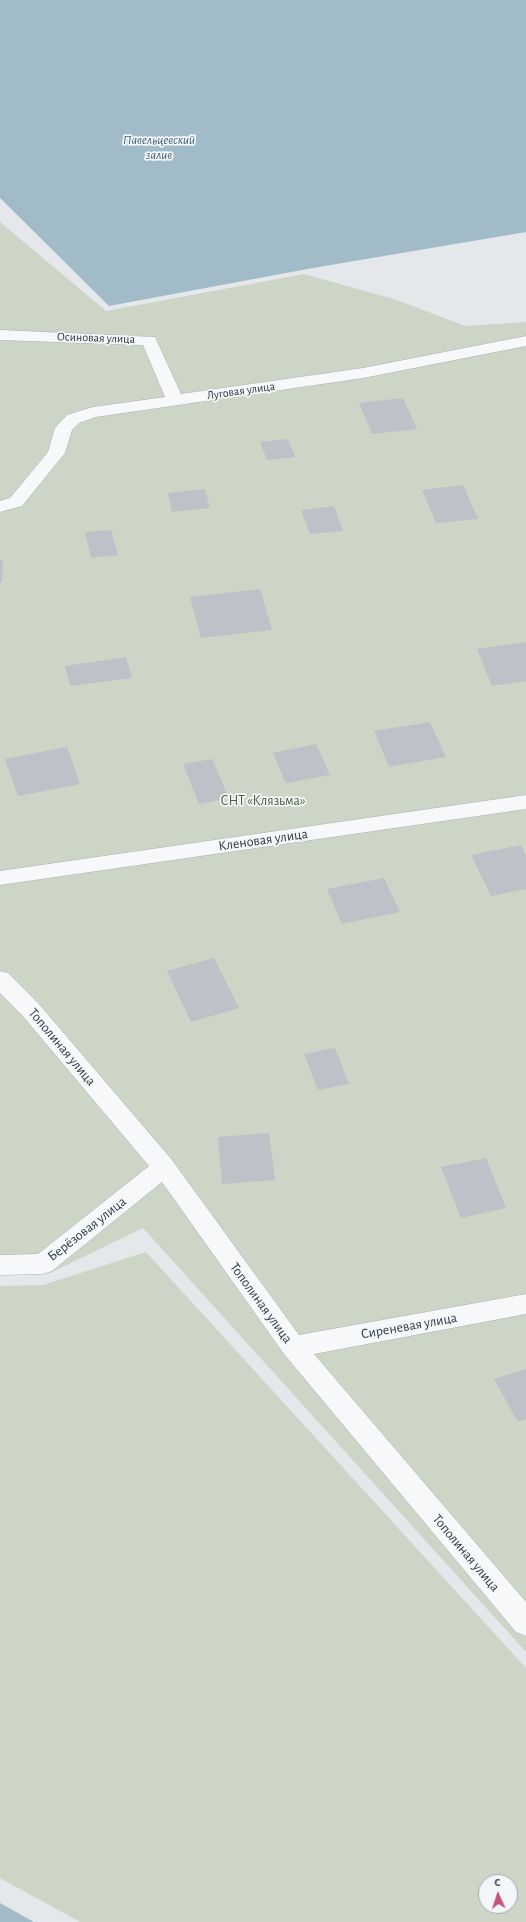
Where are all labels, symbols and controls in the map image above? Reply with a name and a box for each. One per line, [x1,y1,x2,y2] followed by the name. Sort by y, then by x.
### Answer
[123,132,195,163] water label: Павельцевский залив
[57,329,135,347] street label: Осиновая улица
[206,379,276,403] street label: Луговая улица
[221,793,305,809] park label: СНТ «Клязьма»
[217,825,309,855] street label: Кленовая улица
[25,1005,99,1089] street label: Тополиная улица
[44,1193,130,1265] street label: Берёзовая улица
[226,1259,296,1347] street label: Тополиная улица
[360,1309,458,1343] street label: Сиреневая улица
[429,1511,503,1595] street label: Тополиная улица
[478,1874,518,1914] north arrow
[494,1877,501,1888] text: С

